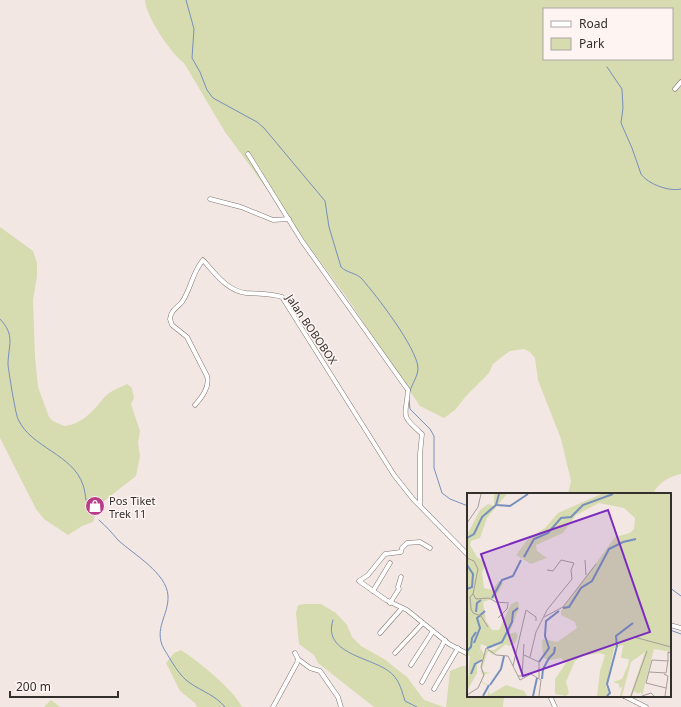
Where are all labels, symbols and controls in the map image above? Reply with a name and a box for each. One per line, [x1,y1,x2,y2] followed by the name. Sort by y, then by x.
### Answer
[543,8,673,60] legend
[579,15,608,32] text: Road
[579,35,605,52] text: Park
[282,290,341,367] street label: Jalan BOBOBOX
[109,493,155,521] place label: Pos Tiket Trek 11
[467,493,671,697] inset map
[84,495,106,517] shop icon: Pos Tiket Trek 11
[10,673,118,699] scale bar
[16,678,51,695] text: 200 m

